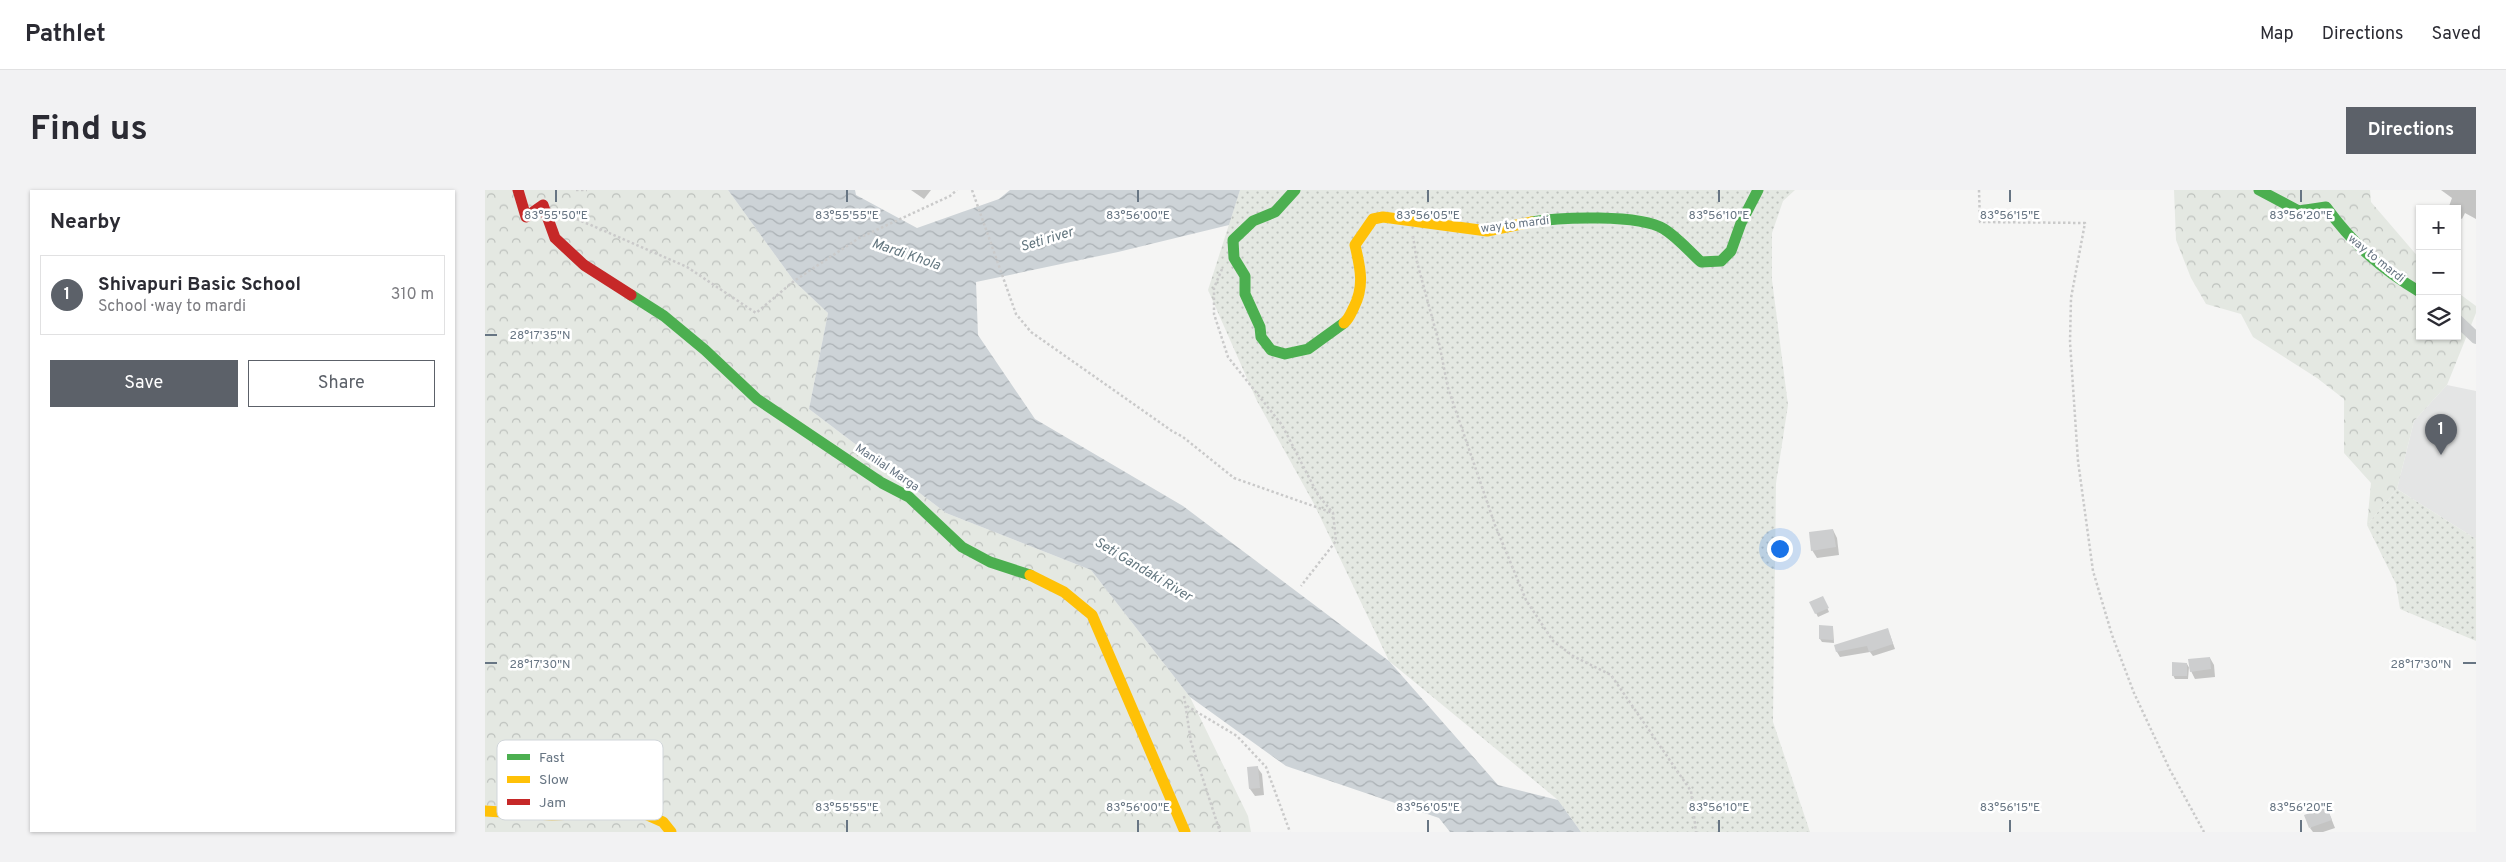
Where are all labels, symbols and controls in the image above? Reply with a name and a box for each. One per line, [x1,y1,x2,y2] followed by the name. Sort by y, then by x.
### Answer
[25,20,106,50] text: Pathlet
[2260,23,2294,46] text: Map
[2322,23,2404,46] text: Directions
[2432,23,2481,46] text: Saved
[2346,107,2476,154] button: Directions
[30,108,148,152] text: Find us
[2416,205,2461,340] map controls
[2416,205,2461,250] button: +
[524,208,588,224] text: 83°55'50"E
[815,208,879,224] text: 83°55'55"E
[1106,208,1170,224] text: 83°56'00"E
[1396,208,1460,224] text: 83°56'05"E
[1689,208,1749,224] text: 83°56'10"E
[1980,208,2040,224] text: 83°56'15"E
[2269,208,2333,224] text: 83°56'20"E
[50,209,121,236] text: Nearby
[1480,213,1550,237] street label: way to mardi
[1019,223,1077,256] water label: Seti river
[2344,231,2408,287] street label: way to mardi
[869,235,943,275] water label: Mardi Khola
[2416,250,2461,295] button: −
[98,273,301,297] text: Shivapuri Basic School
[64,285,70,305] text: 1
[391,285,434,305] text: 310 m
[2416,295,2461,340] button: layers
[98,297,246,317] text: School · way to mardi
[510,328,570,344] text: 28°17'35"N
[50,360,238,407] button: Save
[248,360,435,407] button: Share
[2425,414,2457,455] pin: 1
[852,441,922,495] street label: Manilal Marga
[1091,534,1196,607] water label: Seti Gandaki River
[1767,536,1793,562] your location
[510,657,571,673] text: 28°17'30"N
[2391,657,2452,673] text: 28°17'30"N
[497,740,663,820] legend
[539,750,565,767] text: Fast
[539,772,569,789] text: Slow
[539,795,566,812] text: Jam
[815,800,879,816] text: 83°55'55"E
[1106,800,1170,816] text: 83°56'00"E
[1396,800,1460,816] text: 83°56'05"E
[1689,800,1749,816] text: 83°56'10"E
[1980,800,2040,816] text: 83°56'15"E
[2269,800,2333,816] text: 83°56'20"E

